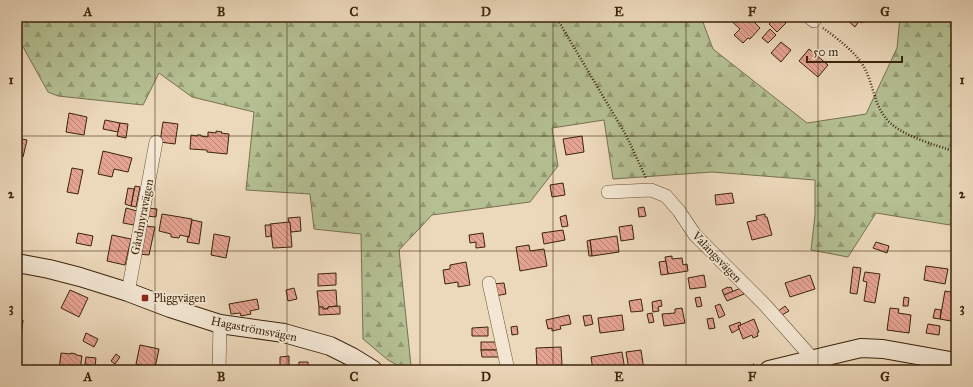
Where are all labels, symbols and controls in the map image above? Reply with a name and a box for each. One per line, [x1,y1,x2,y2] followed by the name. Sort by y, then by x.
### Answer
[83,4,93,20] text: A
[217,4,226,20] text: B
[350,4,359,20] text: C
[481,4,491,20] text: D
[614,4,624,20] text: E
[748,4,757,20] text: F
[880,4,890,20] text: G
[807,38,902,64] scale bar
[813,45,838,59] text: 50 m
[8,72,14,88] text: 1
[959,72,965,88] text: 1
[128,177,157,256] street label: Gårdmyravägen
[8,186,15,202] text: 2
[959,186,966,202] text: 2
[688,228,745,286] street label: Valängsvägen
[153,291,206,306] place label: Pliggvägen
[140,293,150,303] marker: Pliggvägen
[8,300,14,316] text: 3
[959,300,965,316] text: 3
[209,314,299,345] street label: Hagaströmsvägen
[83,369,93,385] text: A
[217,369,226,385] text: B
[350,369,359,385] text: C
[481,369,491,385] text: D
[614,369,624,385] text: E
[748,369,757,385] text: F
[880,369,890,385] text: G

